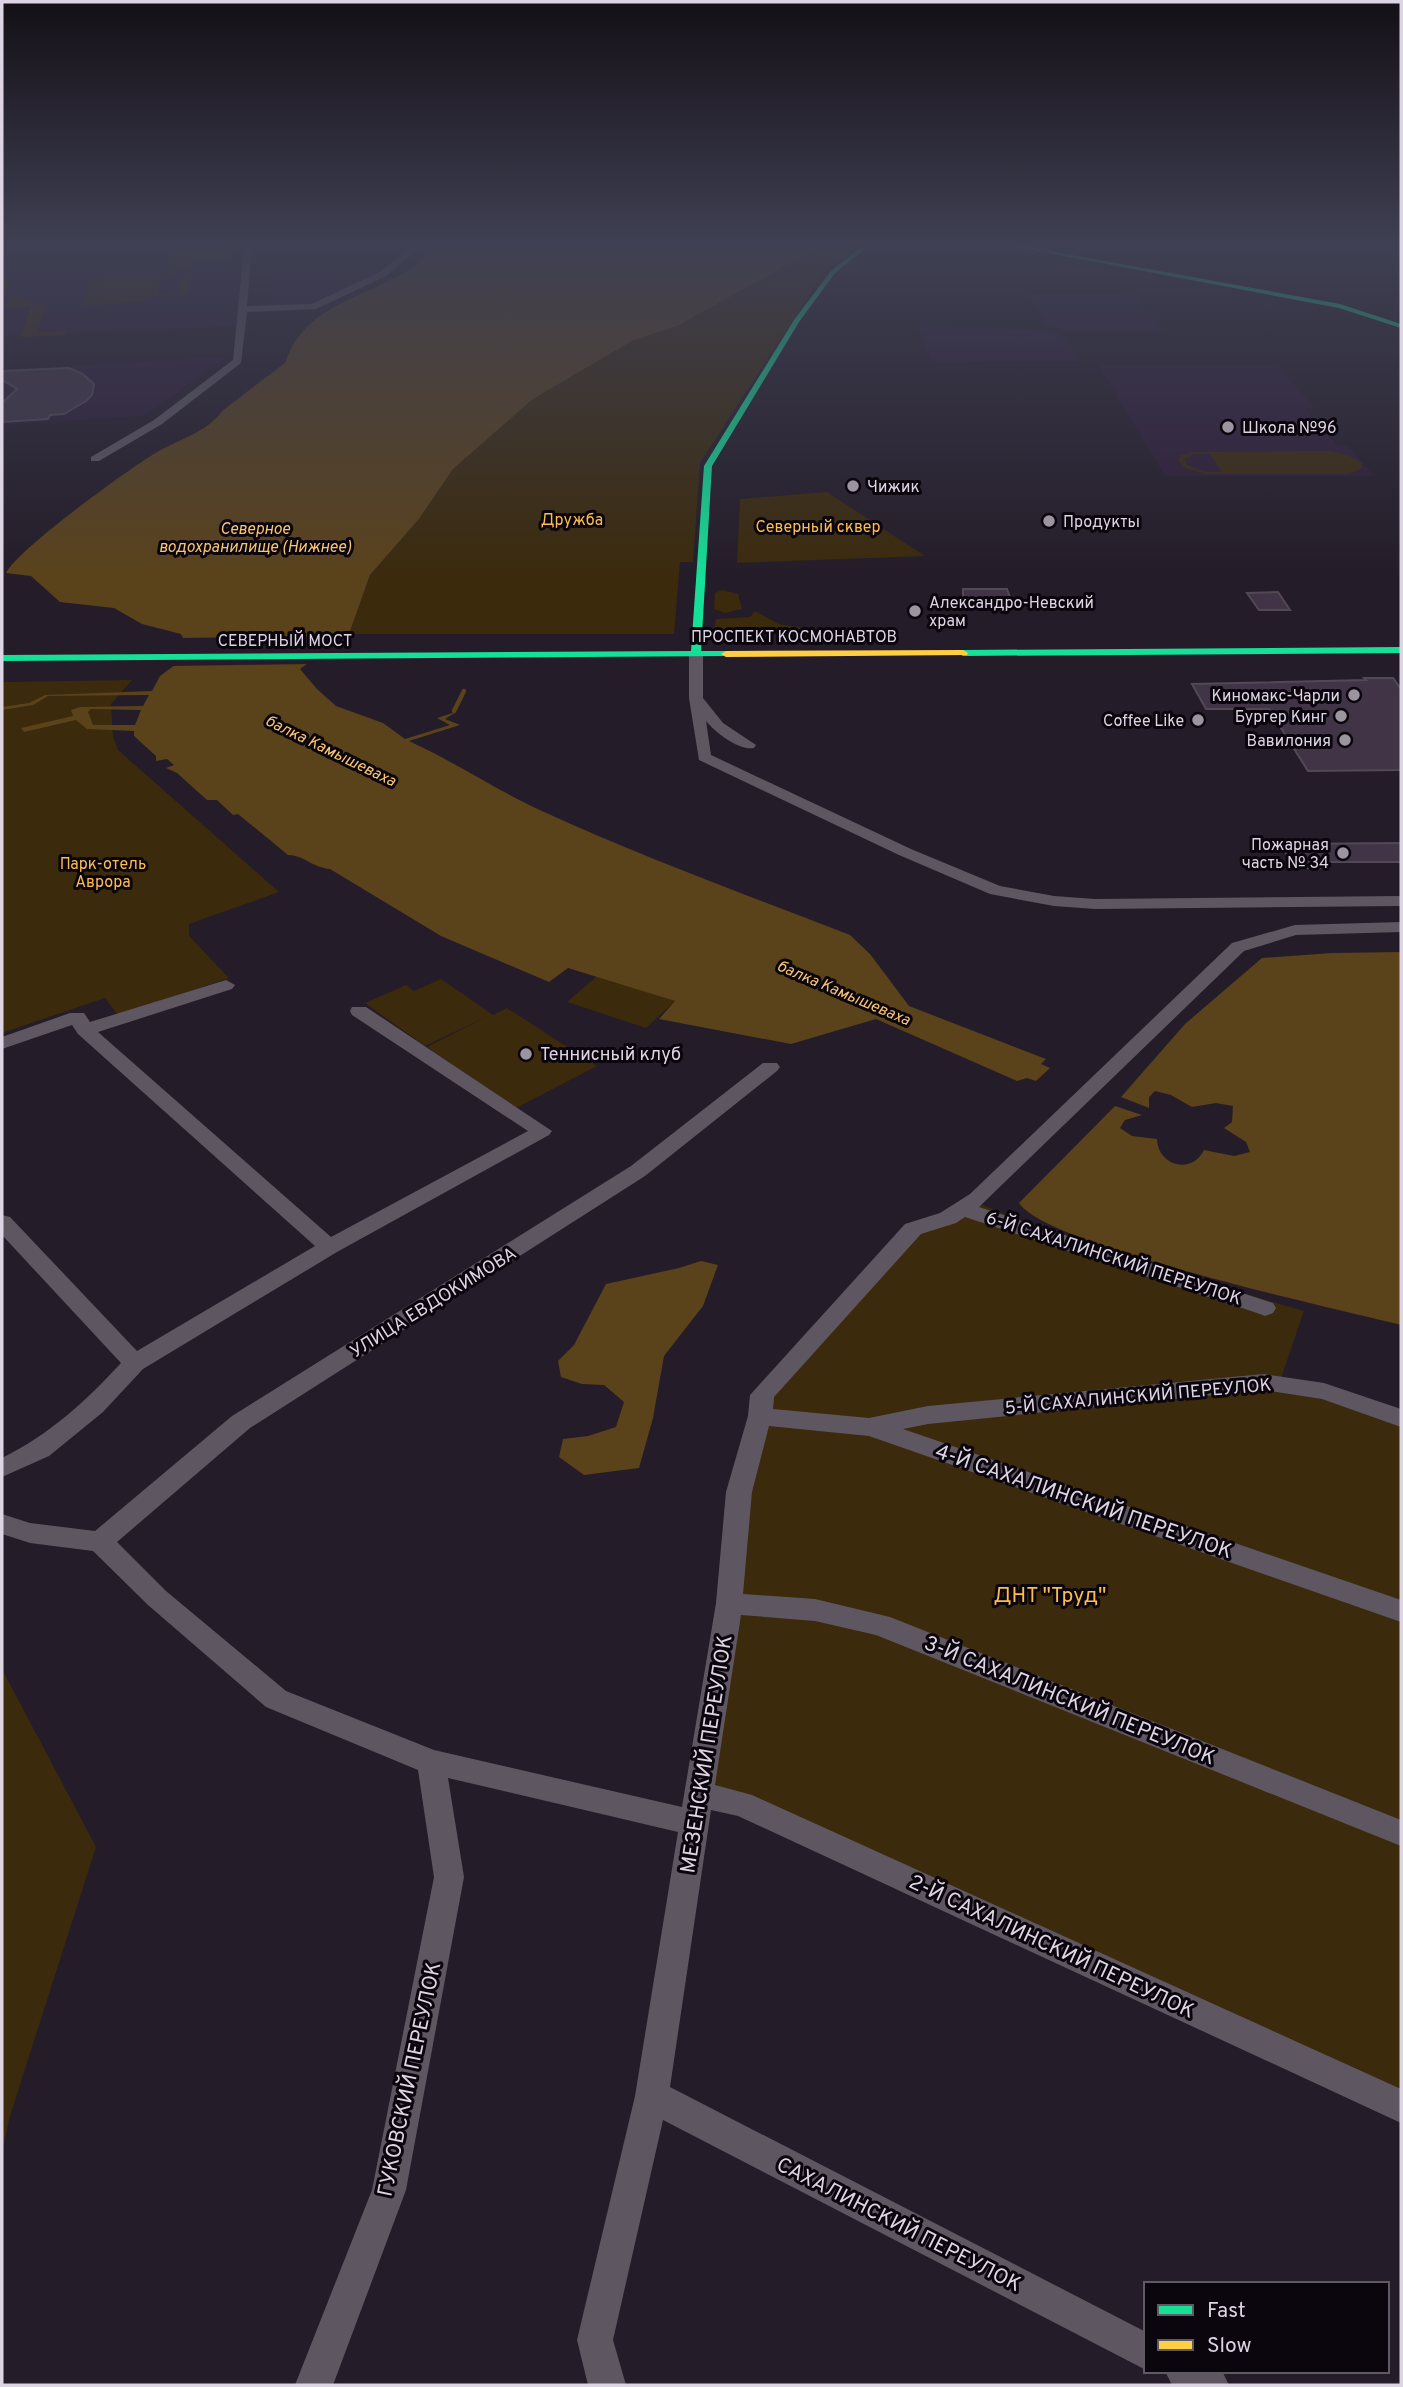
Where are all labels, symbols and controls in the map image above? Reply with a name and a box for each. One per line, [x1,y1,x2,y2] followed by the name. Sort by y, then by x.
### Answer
[1220,419,1236,435] marker: Школа №96
[1242,419,1337,439] place label: Школа №96
[845,478,861,494] marker: Чижик
[867,478,920,498] place label: Чижик
[541,511,603,531] park label: Дружба
[1041,513,1057,529] marker: Продукты
[1063,513,1140,533] place label: Продукты
[755,518,881,538] park label: Северный сквер
[159,520,352,558] water label: Северное водохранилище (Нижнее)
[929,594,1094,632] place label: Александро-Невский храм
[907,603,923,619] marker: Александро-Невский храм
[691,628,897,648] street label: ПРОСПЕКТ КОСМОНАВТОВ
[218,630,352,652] street label: СЕВЕРНЫЙ МОСТ
[1211,687,1340,707] place label: Киномакс-Чарли
[1346,687,1362,703] marker: Киномакс-Чарли
[1235,708,1327,728] place label: Бургер Кинг
[1333,708,1349,724] marker: Бургер Кинг
[262,711,399,792] water label: балка Камышеваха
[1103,712,1184,732] place label: Coffee Like
[1190,712,1206,728] marker: Coffee Like
[1247,732,1331,752] place label: Вавилония
[1337,732,1353,748] marker: Вавилония
[1242,836,1329,874] place label: Пожарная часть № 34
[1335,845,1351,861] marker: Пожарная часть № 34
[60,855,146,893] park label: Парк-отель Аврора
[774,957,914,1031] water label: балка Камышеваха
[540,1044,681,1067] place label: Теннисный клуб
[518,1046,534,1062] marker: Теннисный клуб
[983,1205,1245,1312] street label: 6-Й САХАЛИНСКИЙ ПЕРЕУЛОК
[346,1243,521,1364] street label: УЛИЦА ЕВДОКИМОВА
[1004,1372,1273,1421] street label: 5-Й САХАЛИНСКИЙ ПЕРЕУЛОК
[931,1438,1236,1566] street label: 4-Й САХАЛИНСКИЙ ПЕРЕУЛОК
[994,1583,1106,1610] park label: ДНТ "Труд"
[920,1630,1219,1772] street label: 3-Й САХАЛИНСКИЙ ПЕРЕУЛОК
[674,1633,740,1875] street label: МЕЗЕНСКИЙ ПЕРЕУЛОК
[904,1868,1199,2026] street label: 2-Й САХАЛИНСКИЙ ПЕРЕУЛОК
[371,1959,449,2199] street label: ГУКОВСКИЙ ПЕРЕУЛОК
[771,2151,1026,2299] street label: САХАЛИНСКИЙ ПЕРЕУЛОК
[1144,2282,1389,2373] legend
[1207,2298,1246,2325] text: Fast
[1207,2333,1252,2360] text: Slow

